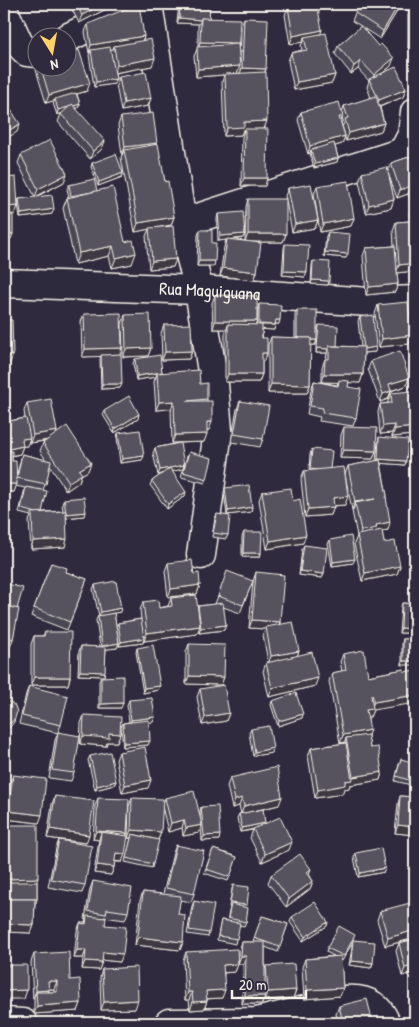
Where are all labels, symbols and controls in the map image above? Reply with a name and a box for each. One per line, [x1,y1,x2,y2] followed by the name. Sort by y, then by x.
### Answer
[28,28,78,78] north arrow
[49,55,60,75] text: N
[159,276,261,306] street label: Rua Maguiguana
[232,967,305,999] scale bar
[239,974,266,995] text: 20 m

